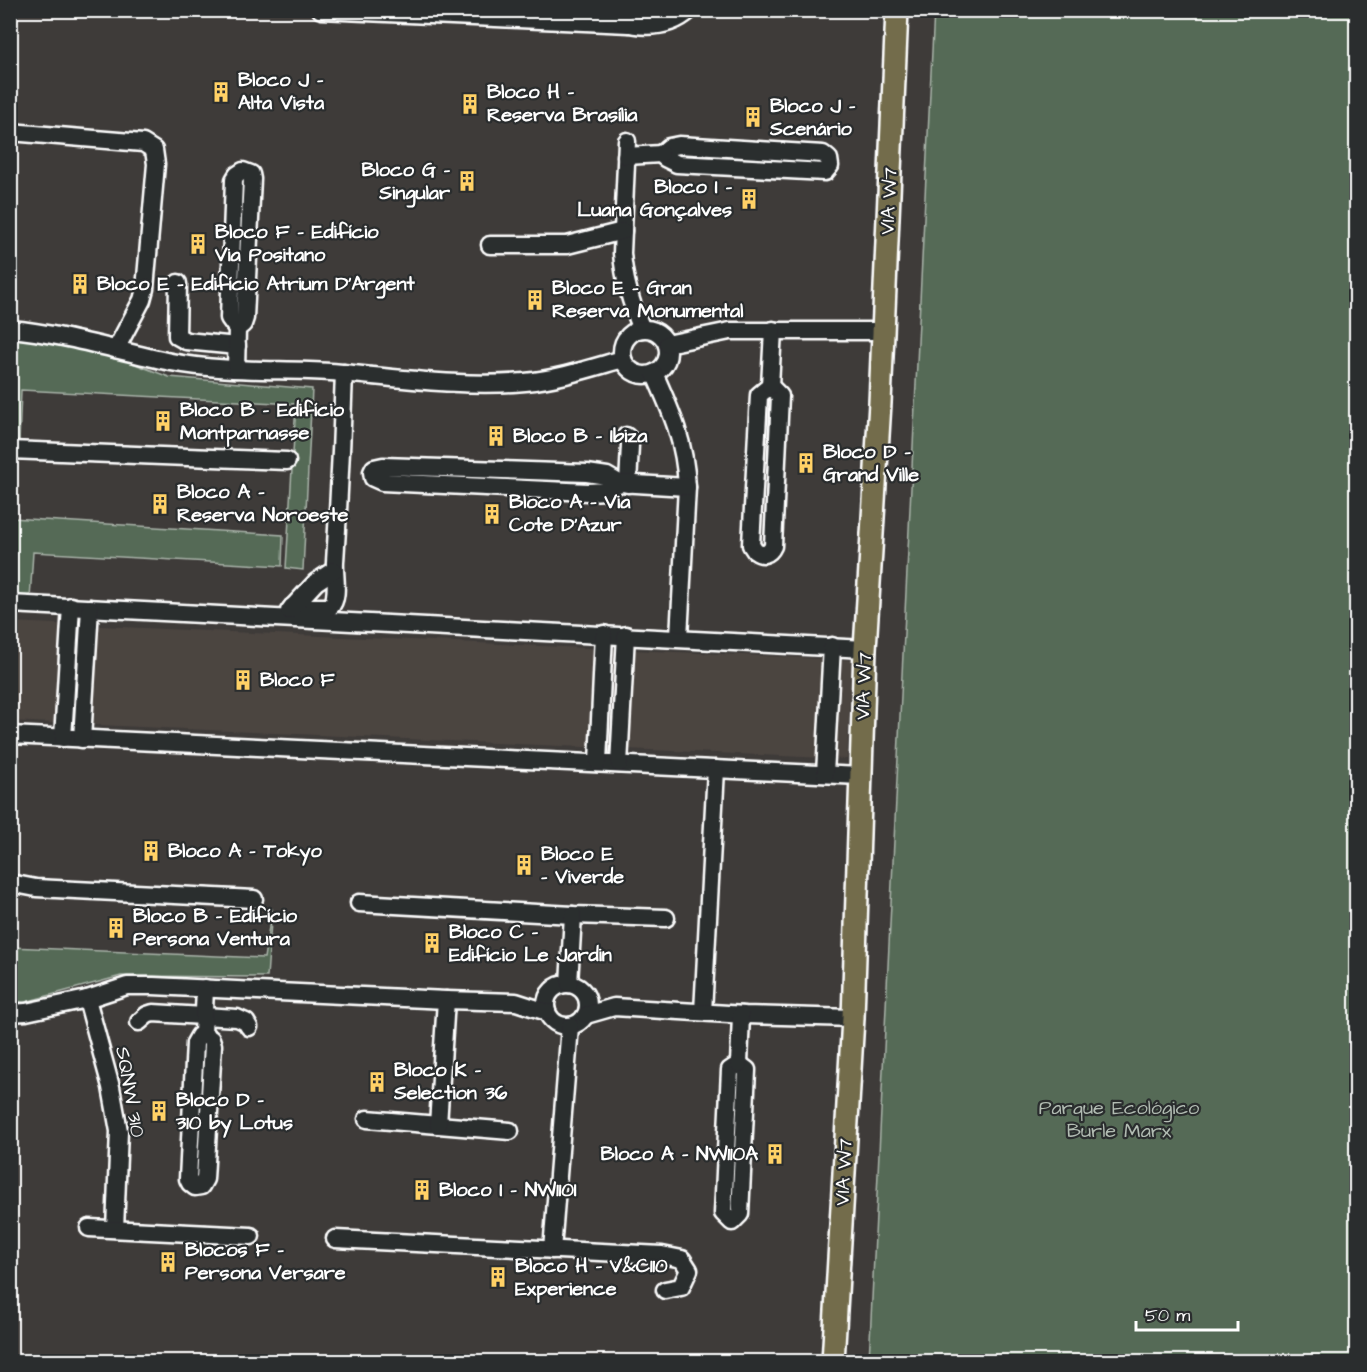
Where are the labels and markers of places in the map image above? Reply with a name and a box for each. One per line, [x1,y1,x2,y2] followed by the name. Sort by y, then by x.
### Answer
[238,66,325,117] place label: Bloco J - Alta Vista
[487,78,638,129] place label: Bloco H - Reserva Brasília
[209,80,233,104] building icon: Bloco J - Alta Vista
[458,92,482,116] building icon: Bloco H - Reserva Brasília
[769,92,856,143] place label: Bloco J - Scenário
[741,105,765,129] building icon: Bloco J - Scenário
[361,156,451,208] place label: Bloco G - Singular
[455,169,479,193] building icon: Bloco G - Singular
[577,173,733,224] place label: Bloco I - Luana Gonçalves
[737,187,761,211] building icon: Bloco I - Luana Gonçalves
[214,218,379,269] place label: Bloco F - Edifício Via Positano
[186,232,210,256] building icon: Bloco F - Edifício Via Positano
[97,270,415,299] place label: Bloco E - Edifício Atrium D'Argent
[68,272,92,296] building icon: Bloco E - Edifício Atrium D'Argent
[552,274,743,325] place label: Bloco E - Gran Reserva Monumental
[523,288,547,312] building icon: Bloco E - Gran Reserva Monumental
[180,396,345,447] place label: Bloco B - Edifício Montparnasse
[151,409,175,433] building icon: Bloco B - Edifício Montparnasse
[513,422,648,450] place label: Bloco B - Ibiza
[484,424,508,448] building icon: Bloco B - Ibiza
[823,438,919,489] place label: Bloco D - Grand Ville
[794,451,818,475] building icon: Bloco D - Grand Ville
[177,478,349,529] place label: Bloco A - Reserva Noroeste
[509,488,631,539] place label: Bloco A - Via Cote D'Azur
[148,492,172,516] building icon: Bloco A - Reserva Noroeste
[480,502,504,526] building icon: Bloco A - Via Cote D'Azur
[260,666,336,694] place label: Bloco F
[231,668,255,692] building icon: Bloco F
[168,837,323,866] place label: Bloco A - Tokyo
[139,839,163,863] building icon: Bloco A - Tokyo
[541,840,624,891] place label: Bloco E - Viverde
[512,853,536,877] building icon: Bloco E - Viverde
[133,902,298,953] place label: Bloco B - Edifício Persona Ventura
[104,916,128,940] building icon: Bloco B - Edifício Persona Ventura
[449,918,612,969] place label: Bloco C - Edifício Le Jardin
[420,931,444,955] building icon: Bloco C - Edifício Le Jardin
[393,1056,508,1107] place label: Bloco K - Selection 36
[365,1070,389,1094] building icon: Bloco K - Selection 36
[175,1086,293,1138] place label: Bloco D - 310 by Lotus
[147,1099,171,1123] building icon: Bloco D - 310 by Lotus
[601,1140,758,1168] place label: Bloco A - NW110A
[763,1142,787,1166] building icon: Bloco A - NW110A
[439,1176,577,1204] place label: Bloco I - NW110I
[410,1178,434,1202] building icon: Bloco I - NW110I
[185,1236,346,1287] place label: Blocos F - Persona Versare
[156,1250,180,1274] building icon: Blocos F - Persona Versare
[515,1252,668,1303] place label: Bloco H - V&C110 Experience
[486,1265,510,1289] building icon: Bloco H - V&C110 Experience

